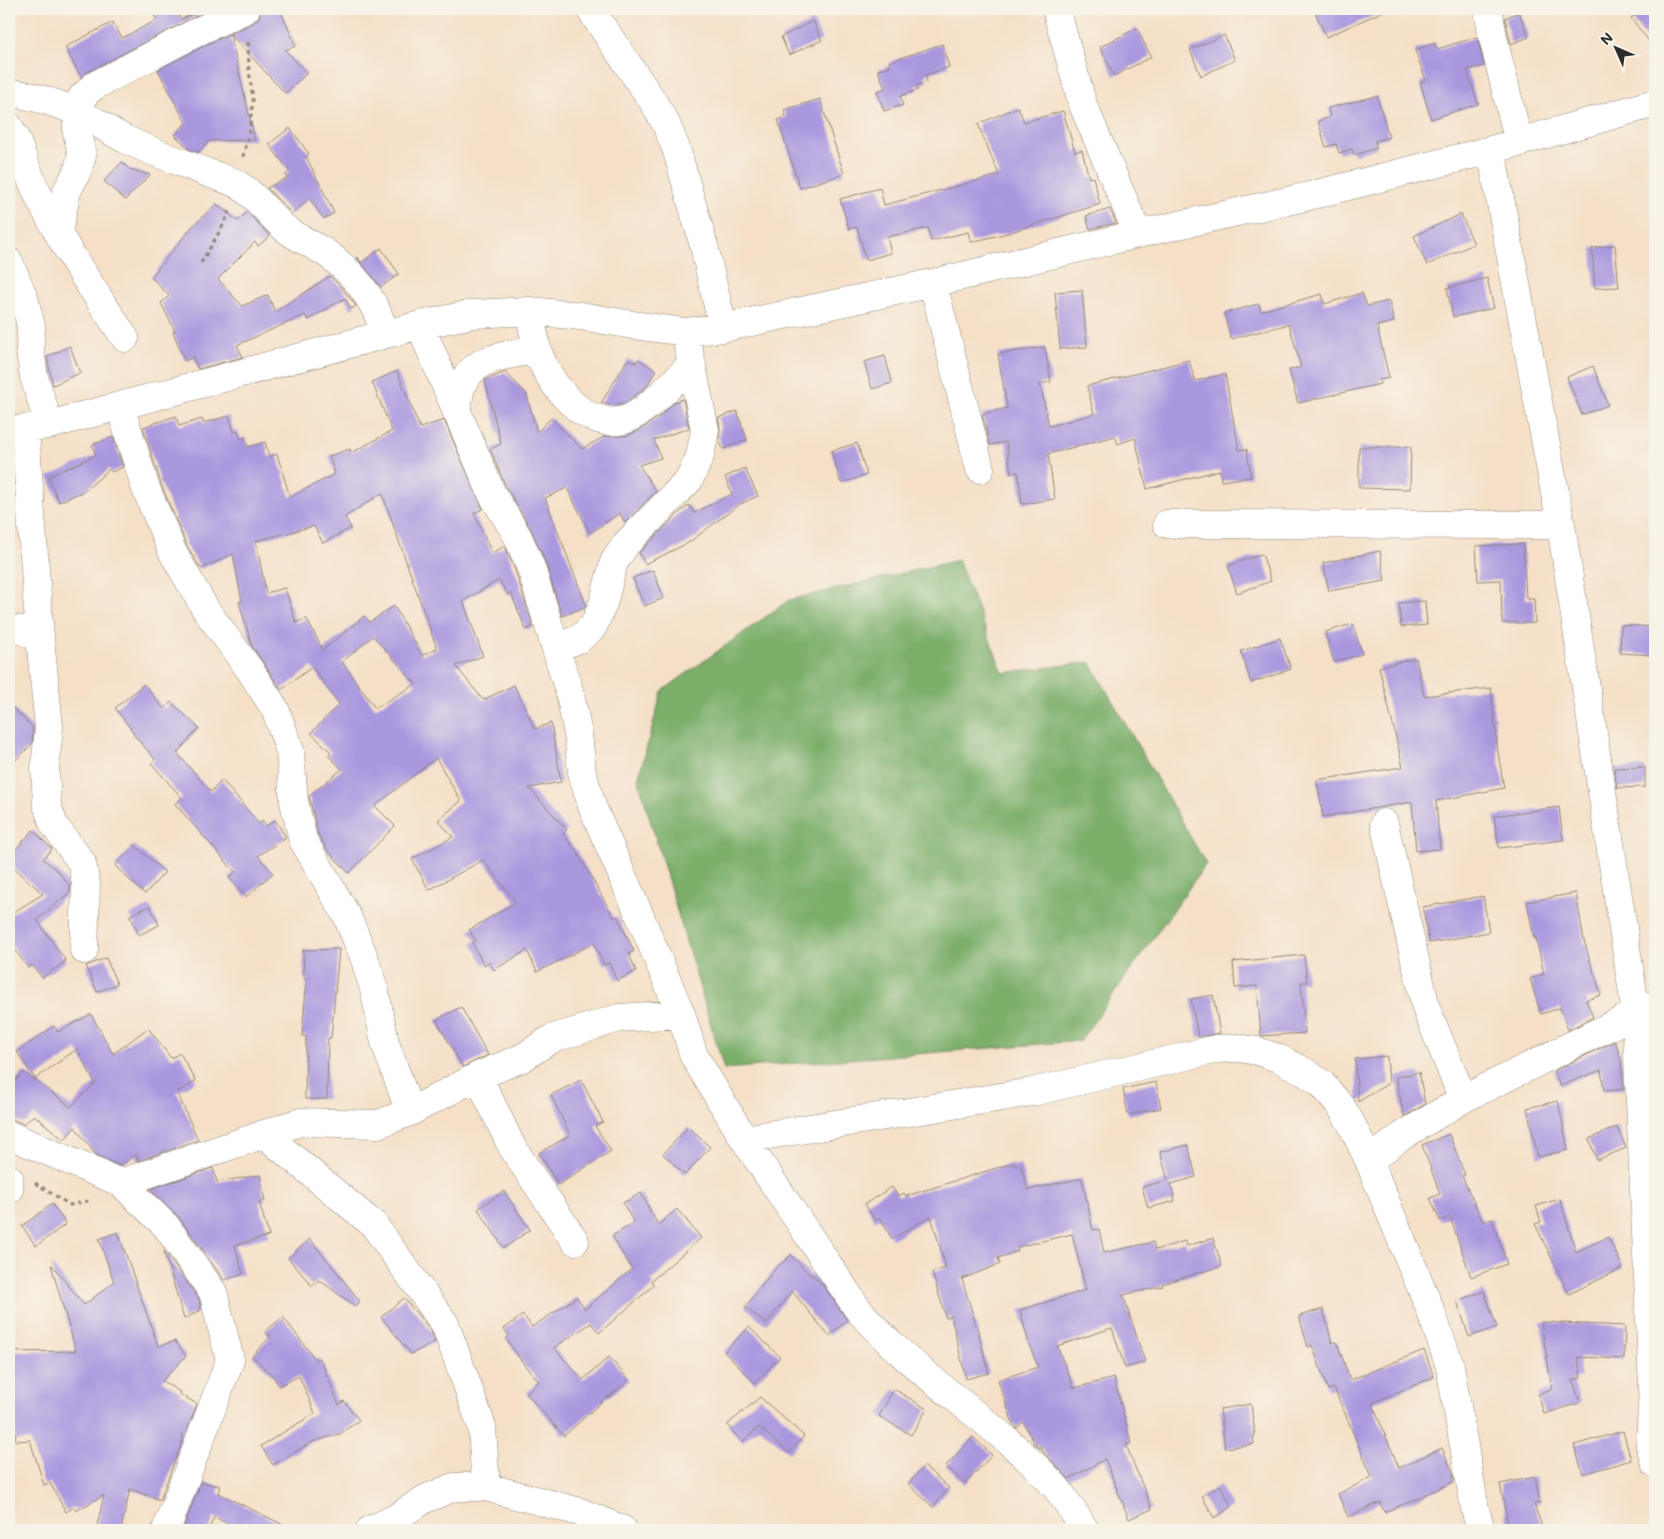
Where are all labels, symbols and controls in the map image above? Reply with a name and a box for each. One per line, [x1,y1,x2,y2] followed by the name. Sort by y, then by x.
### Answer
[1592,22,1642,72] north arrow
[1596,28,1617,49] text: N

